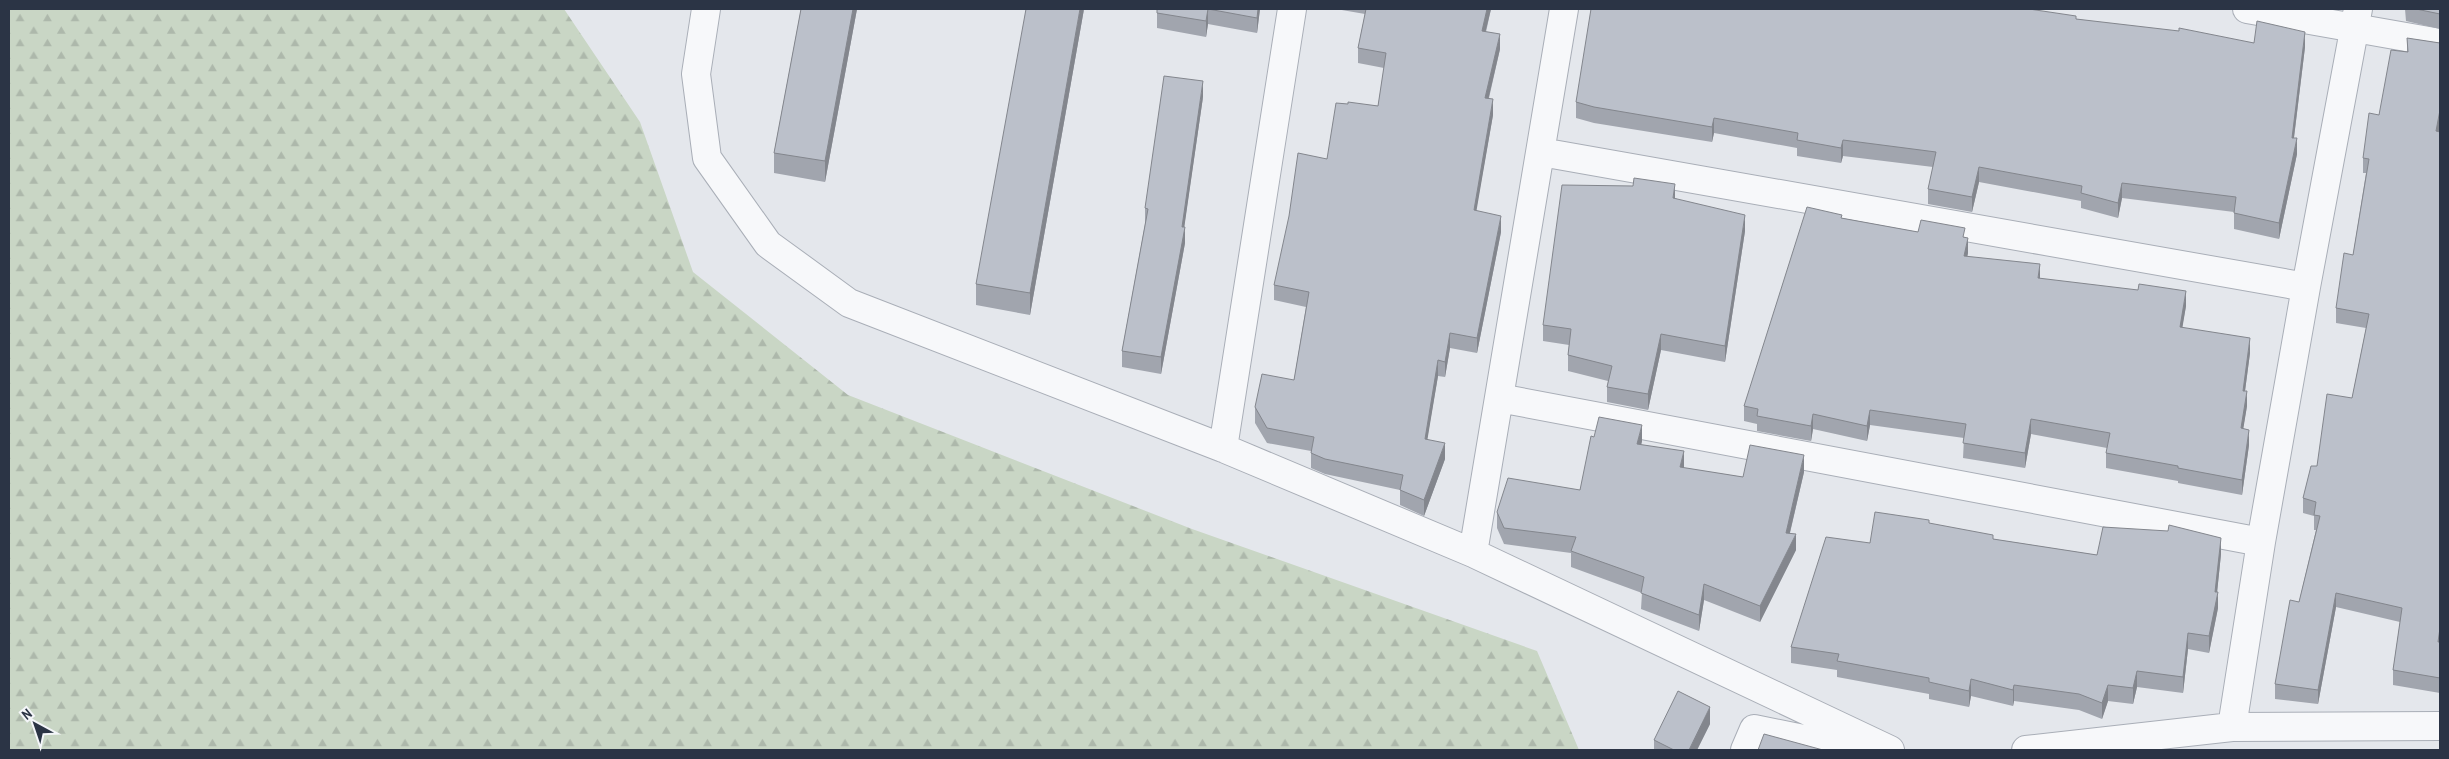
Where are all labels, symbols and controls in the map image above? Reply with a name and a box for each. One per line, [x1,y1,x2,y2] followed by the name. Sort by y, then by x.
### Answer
[10,699,60,749] north arrow
[18,704,36,724] text: N

